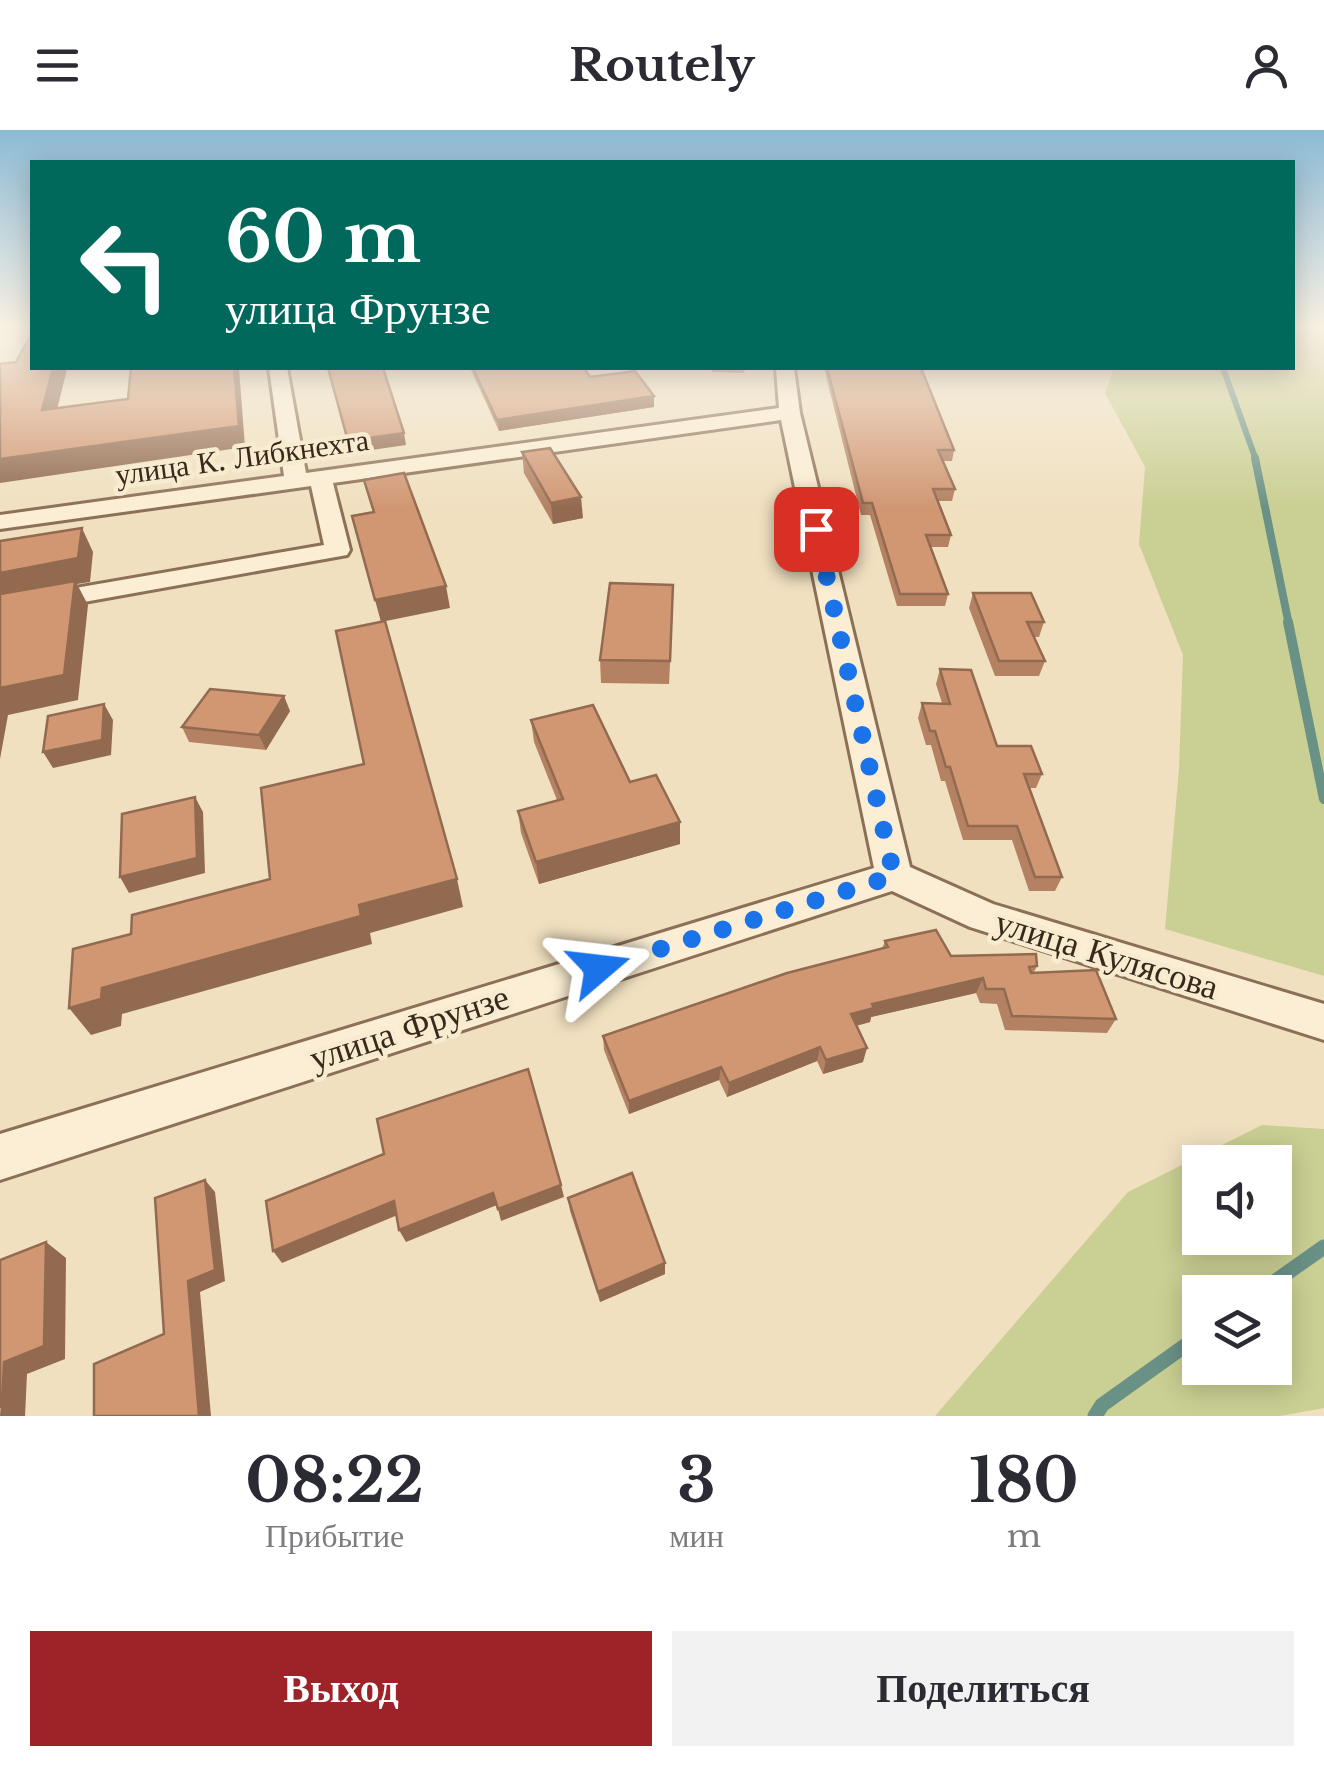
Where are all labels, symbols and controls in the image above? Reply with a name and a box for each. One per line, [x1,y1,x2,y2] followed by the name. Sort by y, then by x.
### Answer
[569,37,755,93] text: Routely
[30,38,85,93] icon: menu
[1239,38,1294,93] icon: person
[225,194,421,281] text: 60 m
[60,200,190,330] icon: left
[225,280,491,336] text: улица Фрунзе
[113,421,371,493] street label: улица К. Либкнехта
[774,487,859,572] pin
[789,502,844,557] icon: arrive
[990,900,1224,1009] street label: улица Кулясова
[547,916,651,1020] position arrow
[304,975,514,1079] street label: улица Фрунзе
[1182,1145,1292,1385] map controls
[1182,1145,1292,1255] button: sound
[1182,1275,1292,1385] button: layers
[245,1444,424,1518] text: 08:22
[677,1444,716,1518] text: 3
[969,1444,1079,1518] text: 180
[265,1516,404,1556] text: Прибытие
[669,1516,724,1556] text: мин
[1007,1516,1041,1556] text: m
[30,1631,652,1746] button: Выход
[672,1631,1294,1746] button: Поделиться

